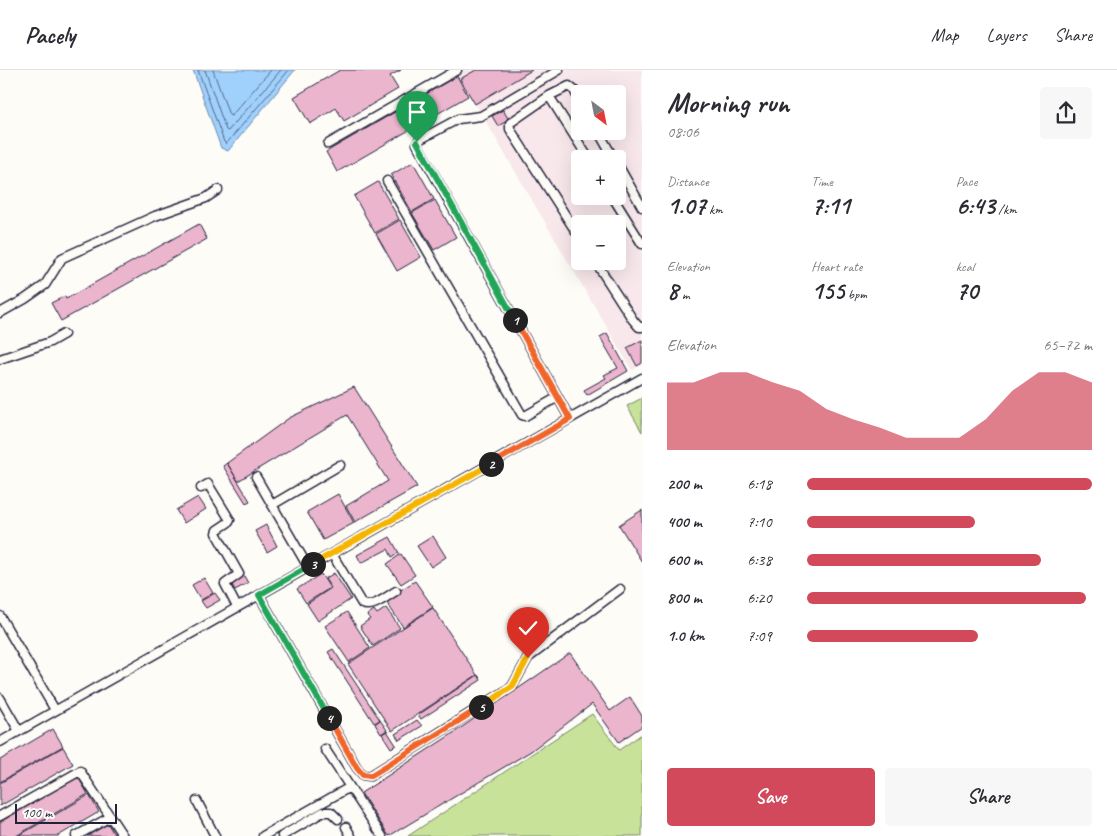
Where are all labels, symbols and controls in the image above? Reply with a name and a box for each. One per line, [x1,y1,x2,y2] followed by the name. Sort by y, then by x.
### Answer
[25,20,75,50] text: Pacely
[931,24,959,46] text: Map
[987,24,1026,46] text: Layers
[1054,24,1092,46] text: Share
[571,85,626,140] north arrow
[571,85,626,270] map controls
[667,85,789,120] text: Morning run
[1040,87,1092,139] button: share
[396,91,438,142] pin
[403,98,431,126] icon: arrive
[667,122,699,142] text: 08:06
[571,150,626,205] button: +
[667,173,709,190] text: Distance
[811,173,833,190] text: Time
[956,173,977,190] text: Pace
[667,190,706,222] text: 1.07
[811,190,850,222] text: 7:11
[956,190,995,222] text: 6:43
[706,201,723,218] text: km
[995,201,1017,218] text: /km
[571,215,626,270] button: −
[667,258,710,275] text: Elevation
[811,258,862,275] text: Heart rate
[956,258,974,275] text: kcal
[667,275,678,307] text: 8
[811,275,844,307] text: 155
[956,275,978,307] text: 70
[678,286,690,303] text: m
[844,286,867,303] text: bpm
[502,308,528,332] pin: 1
[512,312,519,329] text: 1
[667,335,716,355] text: Elevation
[1043,335,1092,355] text: 65–72 m
[478,452,504,476] pin: 2
[488,456,495,473] text: 2
[667,474,702,494] text: 200 m
[747,474,772,494] text: 6:18
[667,512,702,532] text: 400 m
[747,512,772,532] text: 7:10
[667,550,702,570] text: 600 m
[747,550,772,570] text: 6:38
[300,552,326,576] pin: 3
[310,556,317,573] text: 3
[667,588,702,608] text: 800 m
[747,588,772,608] text: 6:20
[507,607,549,658] pin
[514,614,542,642] icon: check
[667,626,704,646] text: 1.0 km
[747,626,772,646] text: 7:09
[468,694,494,720] pin: 5
[478,699,485,716] text: 5
[316,706,342,730] pin: 4
[326,710,333,727] text: 4
[667,768,875,826] button: Save
[885,768,1092,826] button: Share
[15,801,118,824] scale bar
[22,804,52,821] text: 100 m

